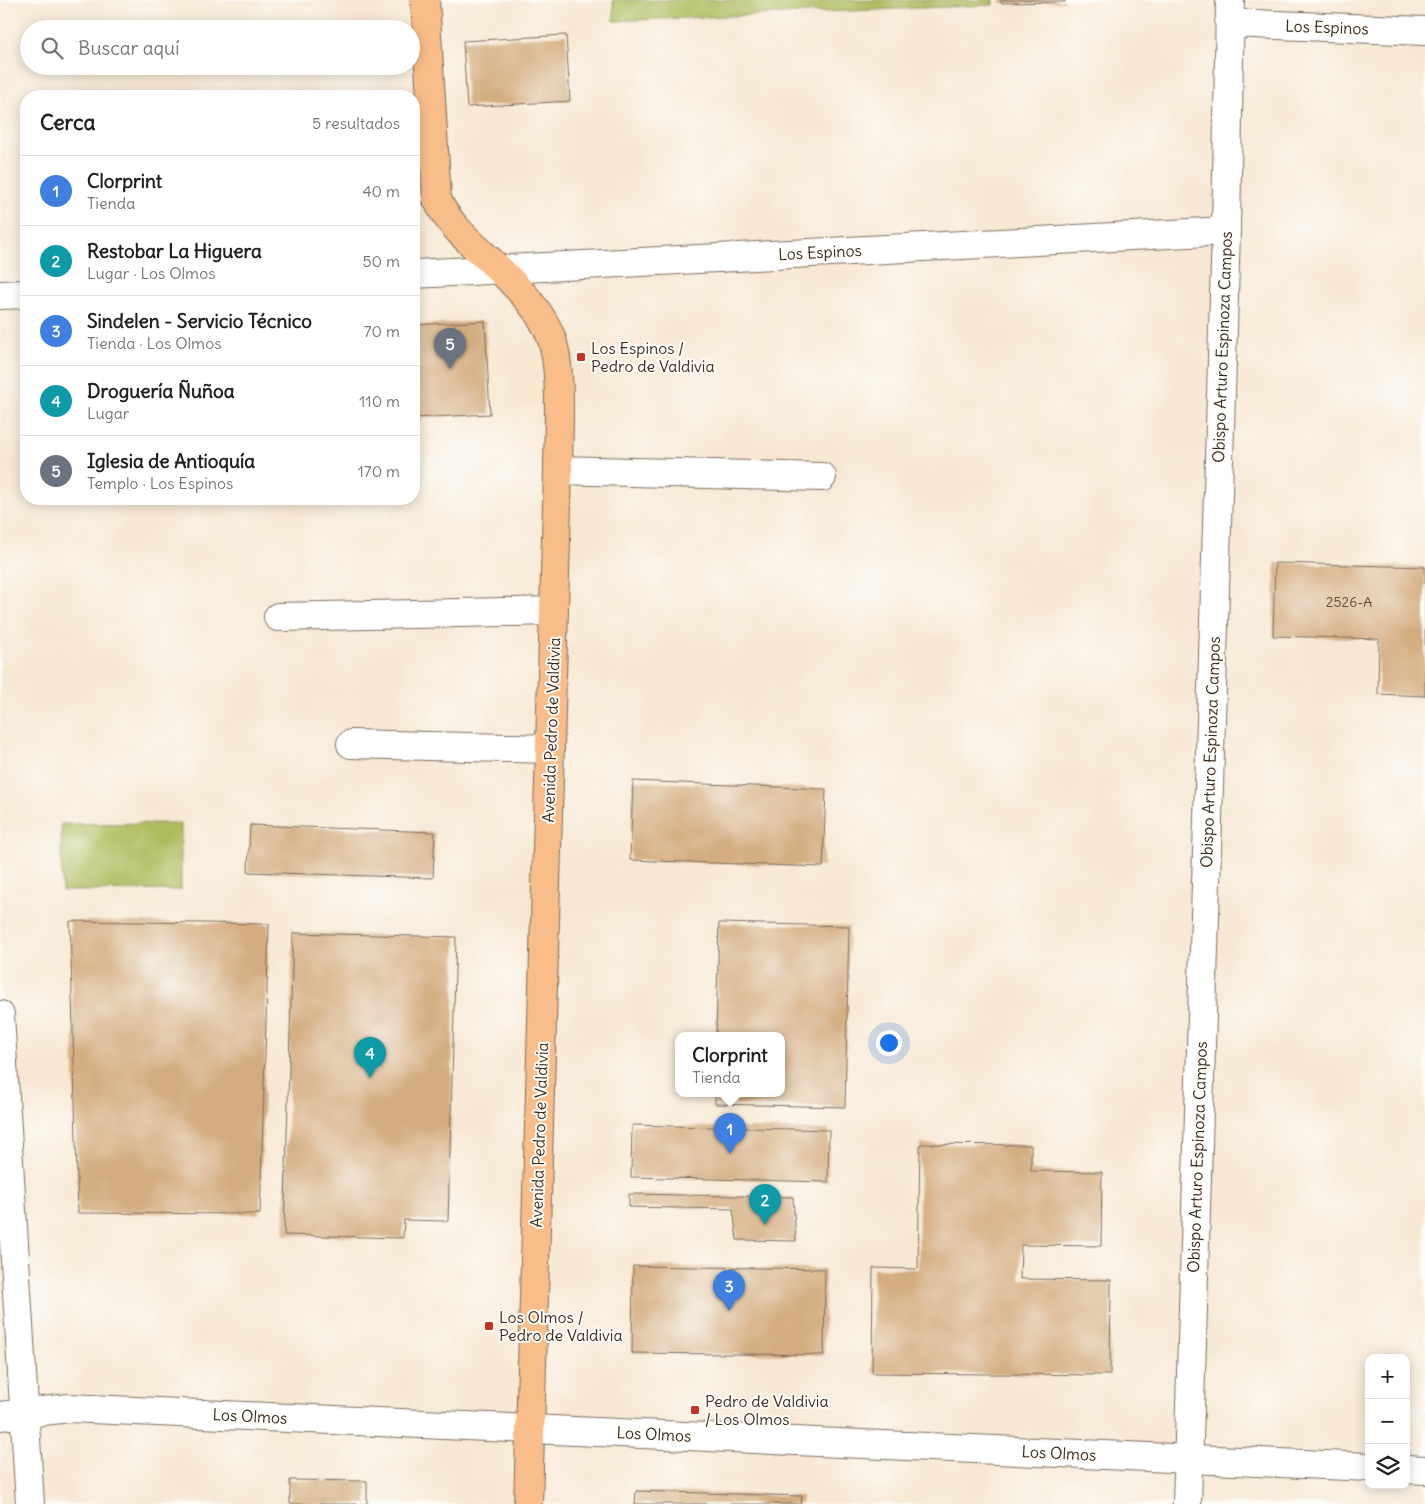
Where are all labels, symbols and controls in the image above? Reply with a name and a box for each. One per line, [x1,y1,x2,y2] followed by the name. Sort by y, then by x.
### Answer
[1285,16,1369,38] street label: Los Espinos
[20,20,420,75] search box
[38,34,66,62] icon: search
[78,36,179,60] text: Buscar aquí
[40,109,95,136] text: Cerca
[312,113,400,133] text: 5 resultados
[87,169,162,193] text: Clorprint
[53,181,59,201] text: 1
[362,181,400,201] text: 40 m
[87,193,135,213] text: Tienda
[1208,231,1236,463] street label: Obispo Arturo Espinoza Campos
[87,239,262,263] text: Restobar La Higuera
[778,240,862,264] street label: Los Espinos
[52,251,60,271] text: 2
[362,251,400,271] text: 50 m
[87,263,215,283] text: Lugar · Los Olmos
[87,309,312,333] text: Sindelen - Servicio Técnico
[51,321,61,341] text: 3
[364,321,400,341] text: 70 m
[434,328,466,369] pin: 5
[87,333,221,353] text: Tienda · Los Olmos
[591,338,715,376] place label: Los Espinos / Pedro de Valdivia
[575,351,587,363] marker: Los Espinos / Pedro de Valdivia
[87,379,235,403] text: Droguería Ñuñoa
[51,391,61,411] text: 4
[359,391,400,411] text: 110 m
[87,403,129,423] text: Lugar
[87,449,255,473] text: Iglesia de Antioquía
[51,461,61,481] text: 5
[357,461,400,481] text: 170 m
[87,473,233,493] text: Templo · Los Espinos
[1326,593,1372,611] house number: 2526-A
[1196,636,1224,868] street label: Obispo Arturo Espinoza Campos
[538,637,564,823] street label: Avenida Pedro de Valdivia
[876,1030,902,1056] your location
[675,1032,785,1097] popup
[354,1037,386,1078] pin: 4
[1183,1041,1211,1273] street label: Obispo Arturo Espinoza Campos
[526,1042,552,1228] street label: Avenida Pedro de Valdivia
[692,1043,768,1067] text: Clorprint
[692,1067,741,1087] text: Tienda
[714,1113,746,1154] pin: 1
[749,1184,781,1225] pin: 2
[713,1270,745,1311] pin: 3
[499,1307,623,1345] place label: Los Olmos / Pedro de Valdivia
[483,1320,495,1332] marker: Los Olmos / Pedro de Valdivia
[1365,1354,1410,1489] map controls
[1365,1354,1410,1399] button: +
[705,1391,829,1429] place label: Pedro de Valdivia / Los Olmos
[1365,1399,1410,1444] button: −
[212,1404,288,1428] street label: Los Olmos
[689,1404,701,1416] marker: Pedro de Valdivia / Los Olmos
[616,1422,692,1446] street label: Los Olmos
[1021,1441,1097,1465] street label: Los Olmos
[1365,1444,1410,1489] button: layers

